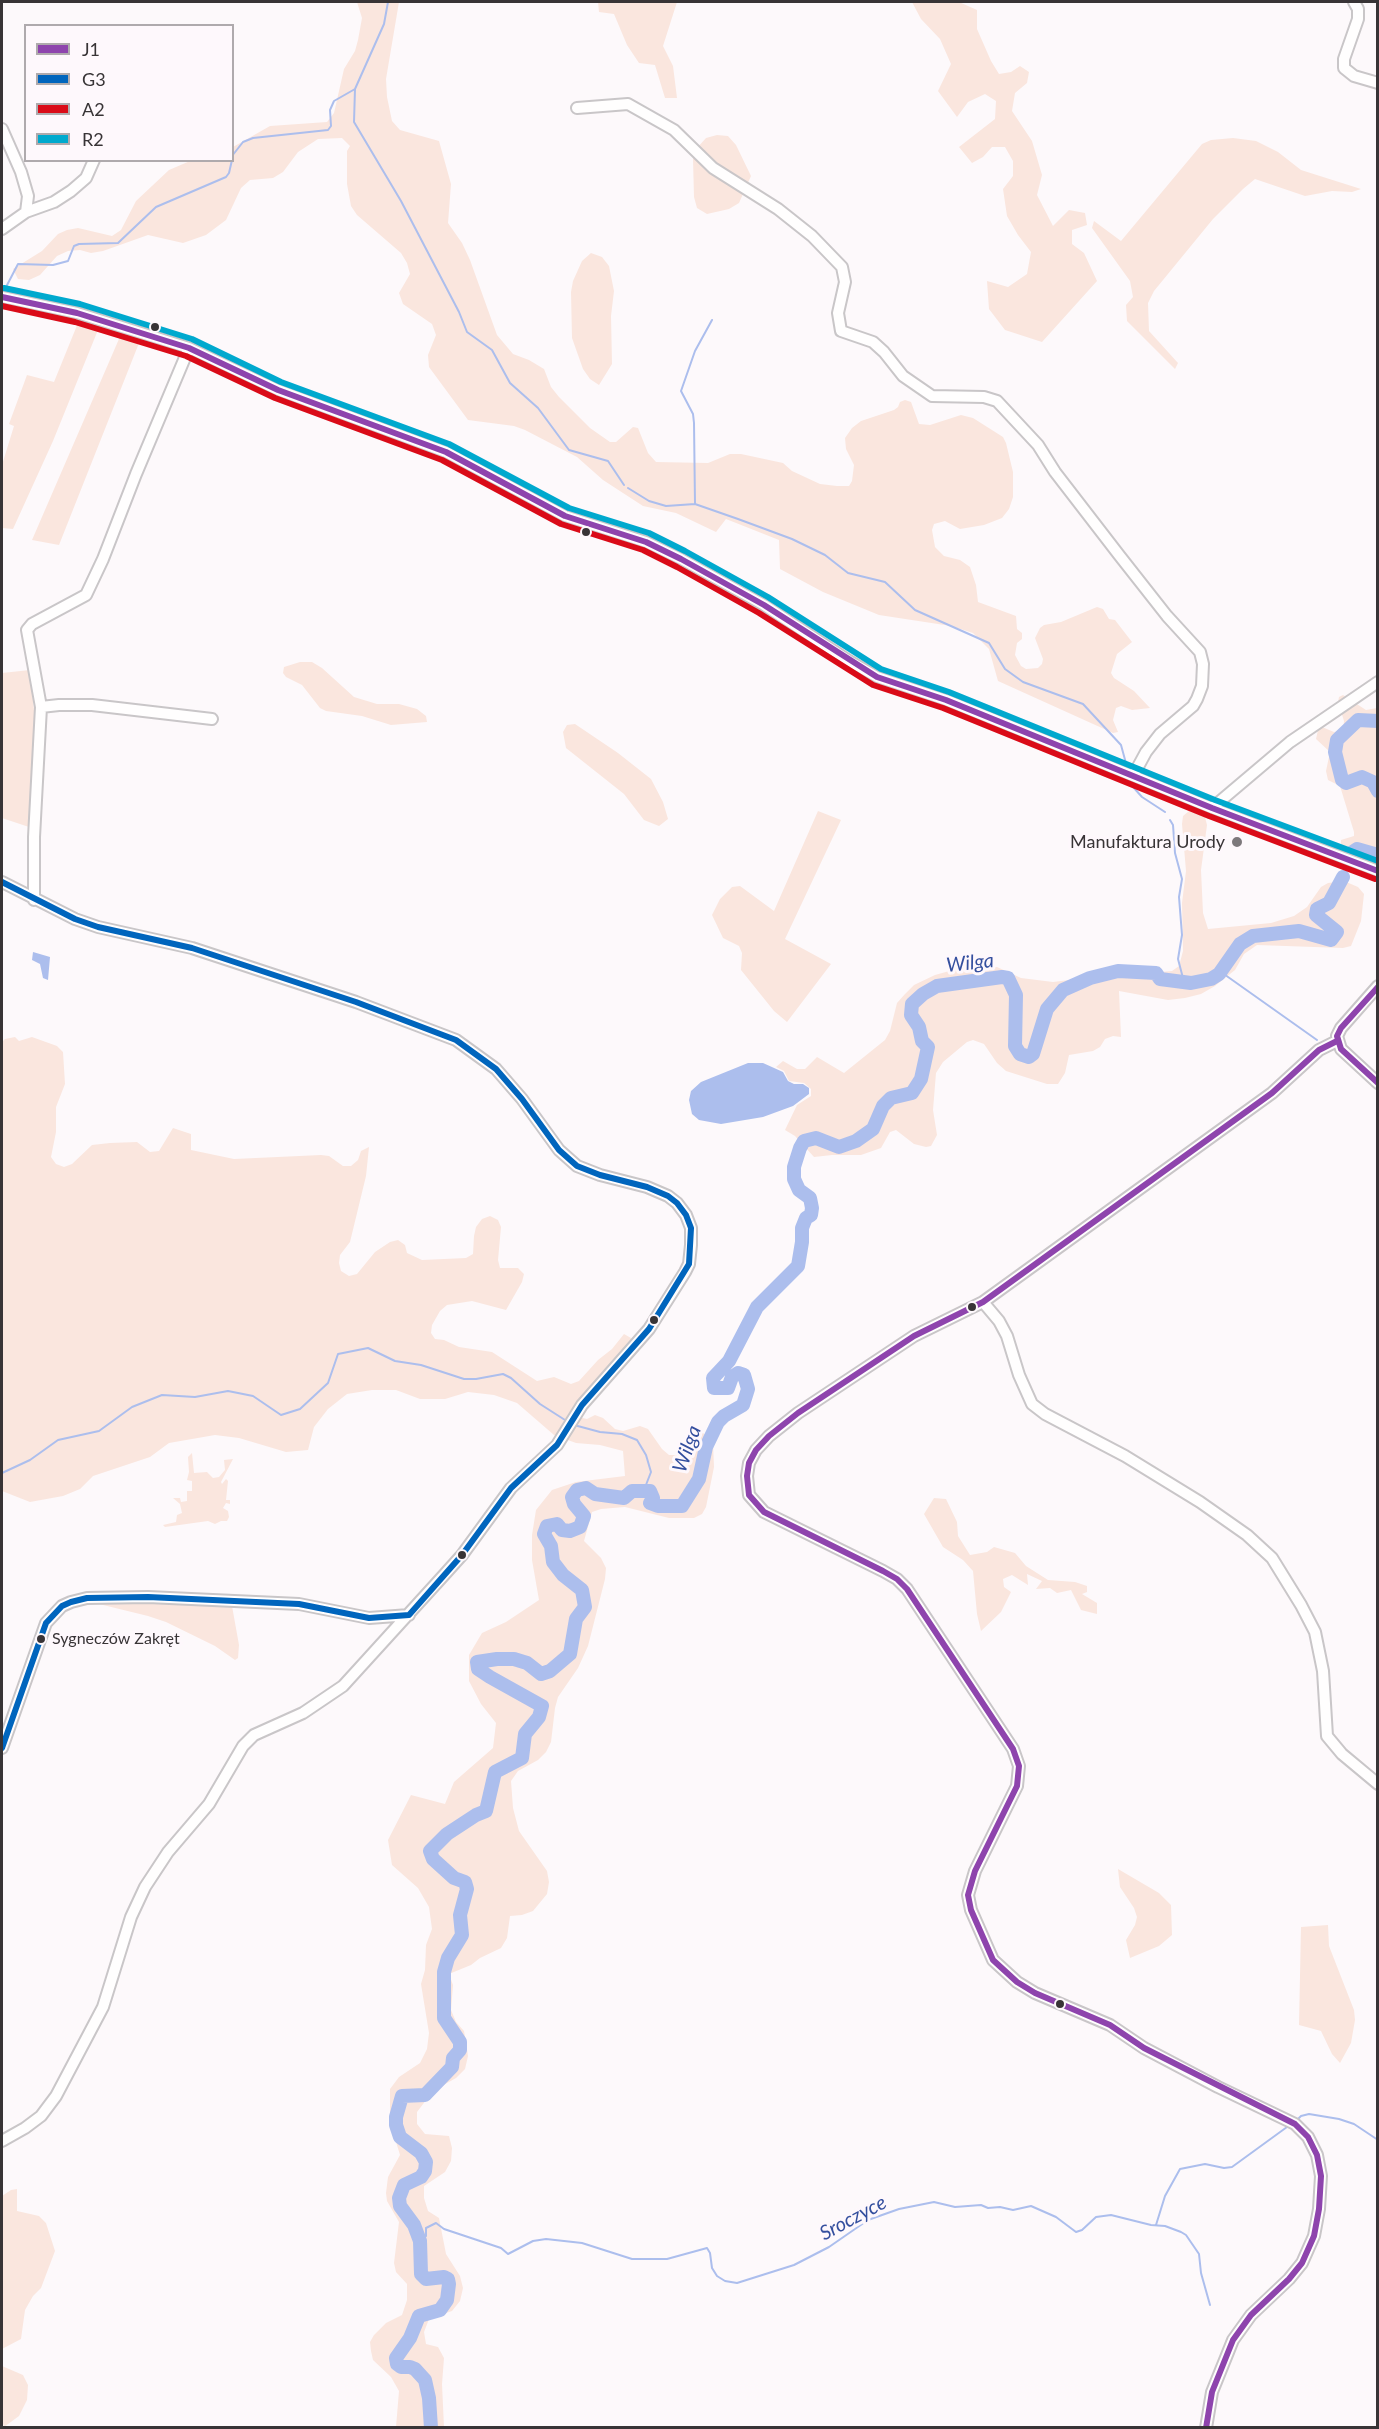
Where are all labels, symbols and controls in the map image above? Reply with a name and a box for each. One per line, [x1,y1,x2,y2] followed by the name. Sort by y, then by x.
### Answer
[24,24,234,162] legend
[82,38,100,60] text: J1
[82,68,106,90] text: G3
[82,98,105,120] text: A2
[82,128,104,150] text: R2
[149,321,161,333] unlabelled marker
[580,526,592,538] unlabelled marker
[1070,831,1225,853] place label: Manufaktura Urody
[1230,835,1244,849] marker: Manufaktura Urody
[945,949,995,977] water label: Wilga
[966,1301,978,1313] unlabelled marker
[648,1314,660,1326] unlabelled marker
[668,1422,706,1476] water label: Wilga
[456,1549,468,1561] unlabelled marker
[52,1629,180,1649] place label: Sygneczów Zakręt
[35,1633,47,1645] marker: Sygneczów Zakręt
[1054,1998,1066,2010] unlabelled marker
[816,2190,890,2246] water label: Sroczyce

